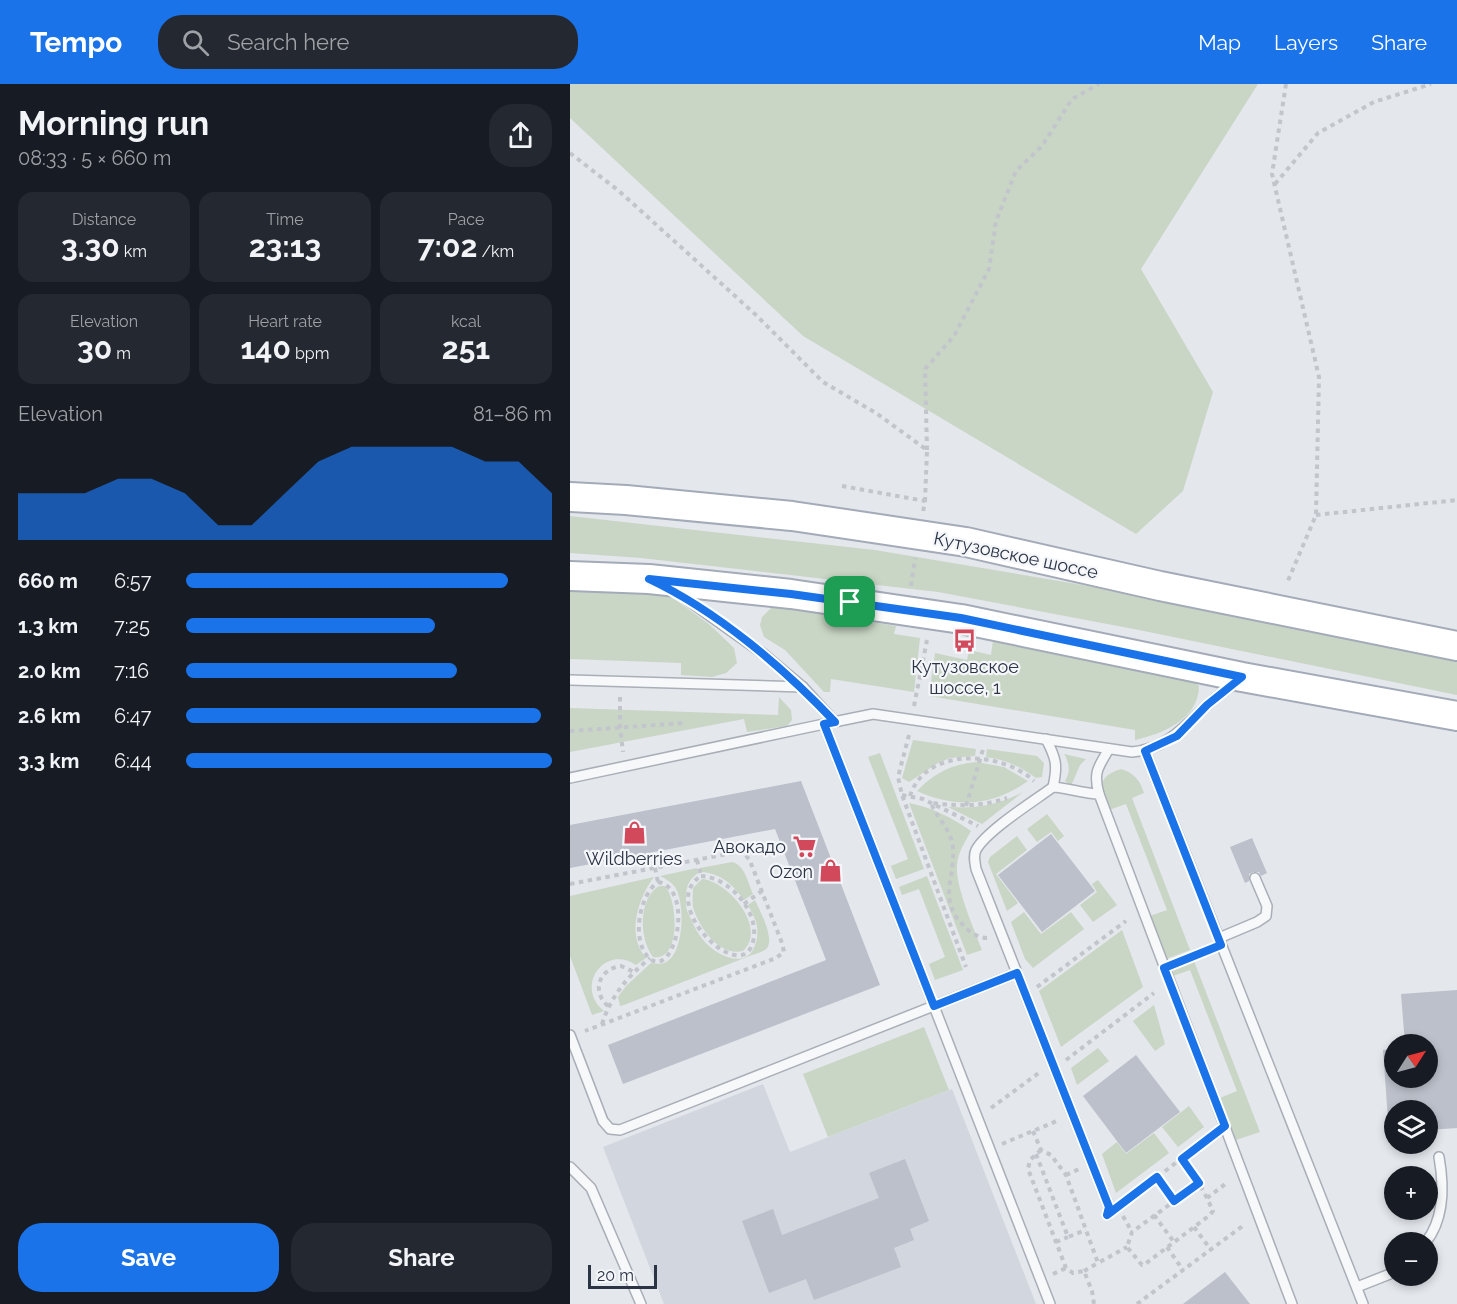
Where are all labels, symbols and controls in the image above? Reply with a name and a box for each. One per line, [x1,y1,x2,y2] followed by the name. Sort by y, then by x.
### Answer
[158,15,578,69] search box
[30,26,122,59] text: Tempo
[179,26,212,59] icon: search
[227,29,349,55] text: Search here
[1198,30,1241,55] text: Map
[1274,30,1338,55] text: Layers
[1371,30,1427,55] text: Share
[18,104,209,143] text: Morning run
[489,104,552,167] button: share
[18,146,171,170] text: 08:33 · 5 × 660 m
[72,210,136,229] text: Distance
[266,210,304,229] text: Time
[448,210,484,229] text: Pace
[61,229,120,264] text: 3.30
[249,229,321,264] text: 23:13
[418,229,477,264] text: 7:02
[120,242,147,261] text: km
[477,242,514,261] text: /km
[70,312,138,331] text: Elevation
[248,312,322,331] text: Heart rate
[451,312,481,331] text: kcal
[77,331,112,366] text: 30
[241,331,291,366] text: 140
[442,331,490,366] text: 251
[112,344,131,363] text: m
[291,344,329,363] text: bpm
[18,402,103,426] text: Elevation
[473,402,552,426] text: 81–86 m
[932,527,1100,583] street label: Кутузовское шоссе
[18,569,78,593] text: 660 m
[114,569,151,593] text: 6:57
[824,576,875,627] pin
[833,585,866,618] icon: arrive
[18,614,78,638] text: 1.3 km
[114,614,150,638] text: 7:25
[952,627,978,653] bus stop icon: Кутузовское шоссе, 1
[911,656,1019,698] place label: Кутузовское шоссе, 1
[18,659,81,683] text: 2.0 km
[114,659,149,683] text: 7:16
[18,704,81,728] text: 2.6 km
[114,704,151,728] text: 6:47
[18,749,79,773] text: 3.3 km
[114,749,152,773] text: 6:44
[621,819,647,845] shop icon: Wildberries
[791,833,817,859] supermarket icon: Авокадо
[713,836,786,857] place label: Авокадо
[586,848,682,869] place label: Wildberries
[818,858,844,884] shop icon: Ozon
[770,861,813,882] place label: Ozon
[1384,1034,1438,1088] north arrow
[1384,1034,1438,1286] map controls
[1384,1100,1438,1154] button: layers
[1384,1166,1438,1220] button: +
[18,1223,279,1292] button: Save
[291,1223,552,1292] button: Share
[1384,1232,1438,1286] button: −
[588,1262,657,1290] scale bar
[597,1266,634,1285] text: 20 m

